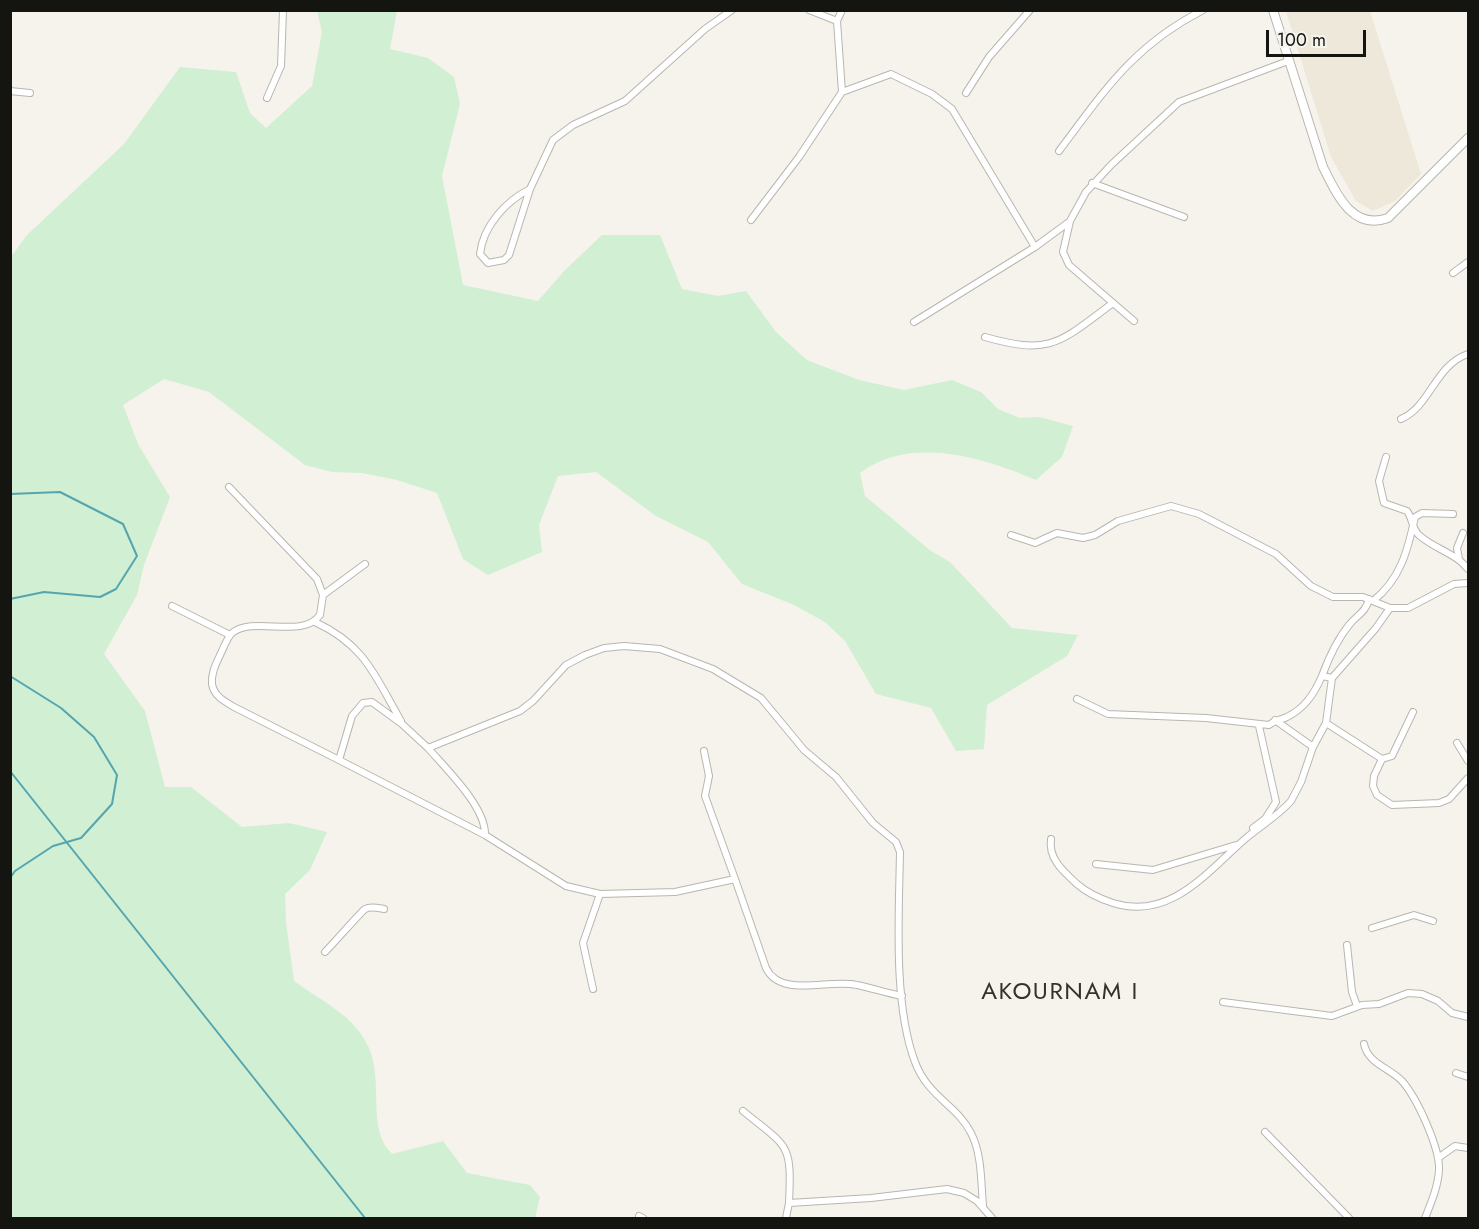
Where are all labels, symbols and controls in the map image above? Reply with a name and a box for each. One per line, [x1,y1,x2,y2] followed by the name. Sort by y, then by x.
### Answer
[1269,18,1370,56] scale bar
[1277,27,1326,53] text: 100 m
[981,979,1139,1007] district label: AKOURNAM I

